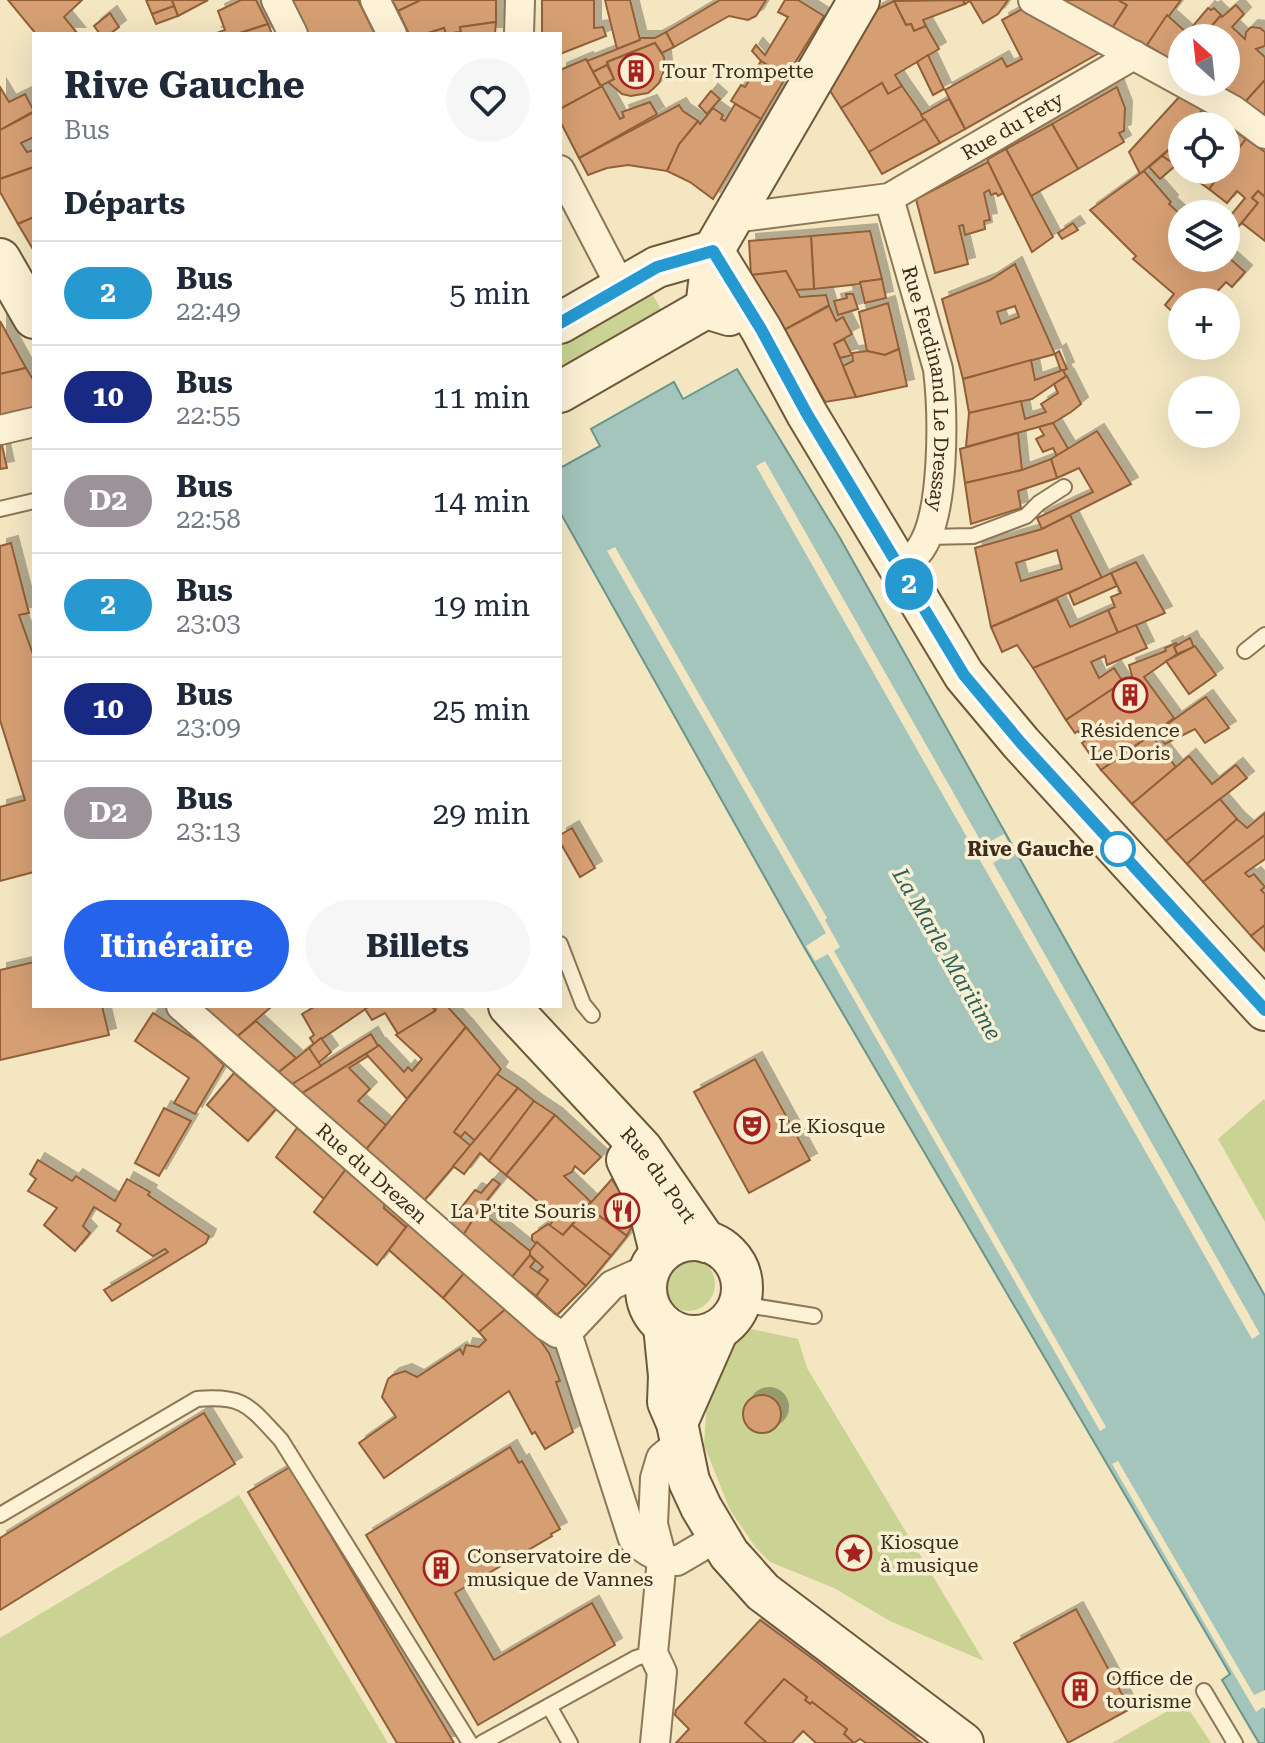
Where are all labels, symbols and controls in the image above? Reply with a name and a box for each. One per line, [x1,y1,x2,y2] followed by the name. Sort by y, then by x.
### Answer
[1168,24,1240,96] north arrow
[1168,24,1240,448] map controls
[617,52,655,90] building icon: Tour Trompette
[446,58,530,142] button: heart
[662,59,814,83] place label: Tour Trompette
[64,63,305,107] text: Rive Gauche
[957,87,1068,165] street label: Rue du Fety
[1168,112,1240,184] button: locate
[64,115,110,145] text: Bus
[64,186,185,221] text: Départs
[1168,200,1240,272] button: layers
[176,261,233,296] text: Bus
[897,263,953,514] street label: Rue Ferdinand Le Dressay
[100,276,116,309] text: 2
[449,276,530,311] text: 5 min
[1168,288,1240,360] button: +
[176,296,241,326] text: 22:49
[176,365,233,400] text: Bus
[1168,376,1240,448] button: −
[92,380,124,413] text: 10
[433,380,530,415] text: 11 min
[176,400,241,430] text: 22:55
[176,469,233,504] text: Bus
[89,484,127,517] text: D2
[433,484,530,519] text: 14 min
[176,504,241,534] text: 22:58
[883,558,935,610] line badge: 2
[901,567,917,600] text: 2
[176,573,233,608] text: Bus
[100,588,116,621] text: 2
[433,588,530,623] text: 19 min
[176,608,241,638] text: 23:03
[1111,676,1149,714] building icon: Résidence Le Doris
[176,677,233,712] text: Bus
[92,692,124,725] text: 10
[433,692,530,727] text: 25 min
[176,712,241,742] text: 23:09
[1080,718,1180,765] place label: Résidence Le Doris
[176,781,233,816] text: Bus
[89,796,127,829] text: D2
[433,796,530,831] text: 29 min
[176,816,241,846] text: 23:13
[1101,832,1135,866] marker: Rive Gauche
[967,837,1094,861] place label: Rive Gauche
[887,863,1006,1044] water label: La Marle Maritime
[64,900,289,992] button: Itinéraire
[305,900,530,992] button: Billets
[733,1107,771,1145] theatre icon: Le Kiosque
[778,1114,885,1138] place label: Le Kiosque
[311,1118,433,1229] street label: Rue du Drezen
[616,1122,702,1228] street label: Rue du Port
[603,1192,641,1230] restaurant icon: La P'tite Souris
[450,1199,596,1223] place label: La P'tite Souris
[880,1530,978,1577] place label: Kiosque à musique
[835,1534,873,1572] place icon: Kiosque à musique
[467,1544,653,1591] place label: Conservatoire de musique de Vannes
[422,1549,460,1587] building icon: Conservatoire de musique de Vannes
[1106,1666,1193,1713] place label: Office de tourisme
[1061,1671,1099,1709] building icon: Office de tourisme

